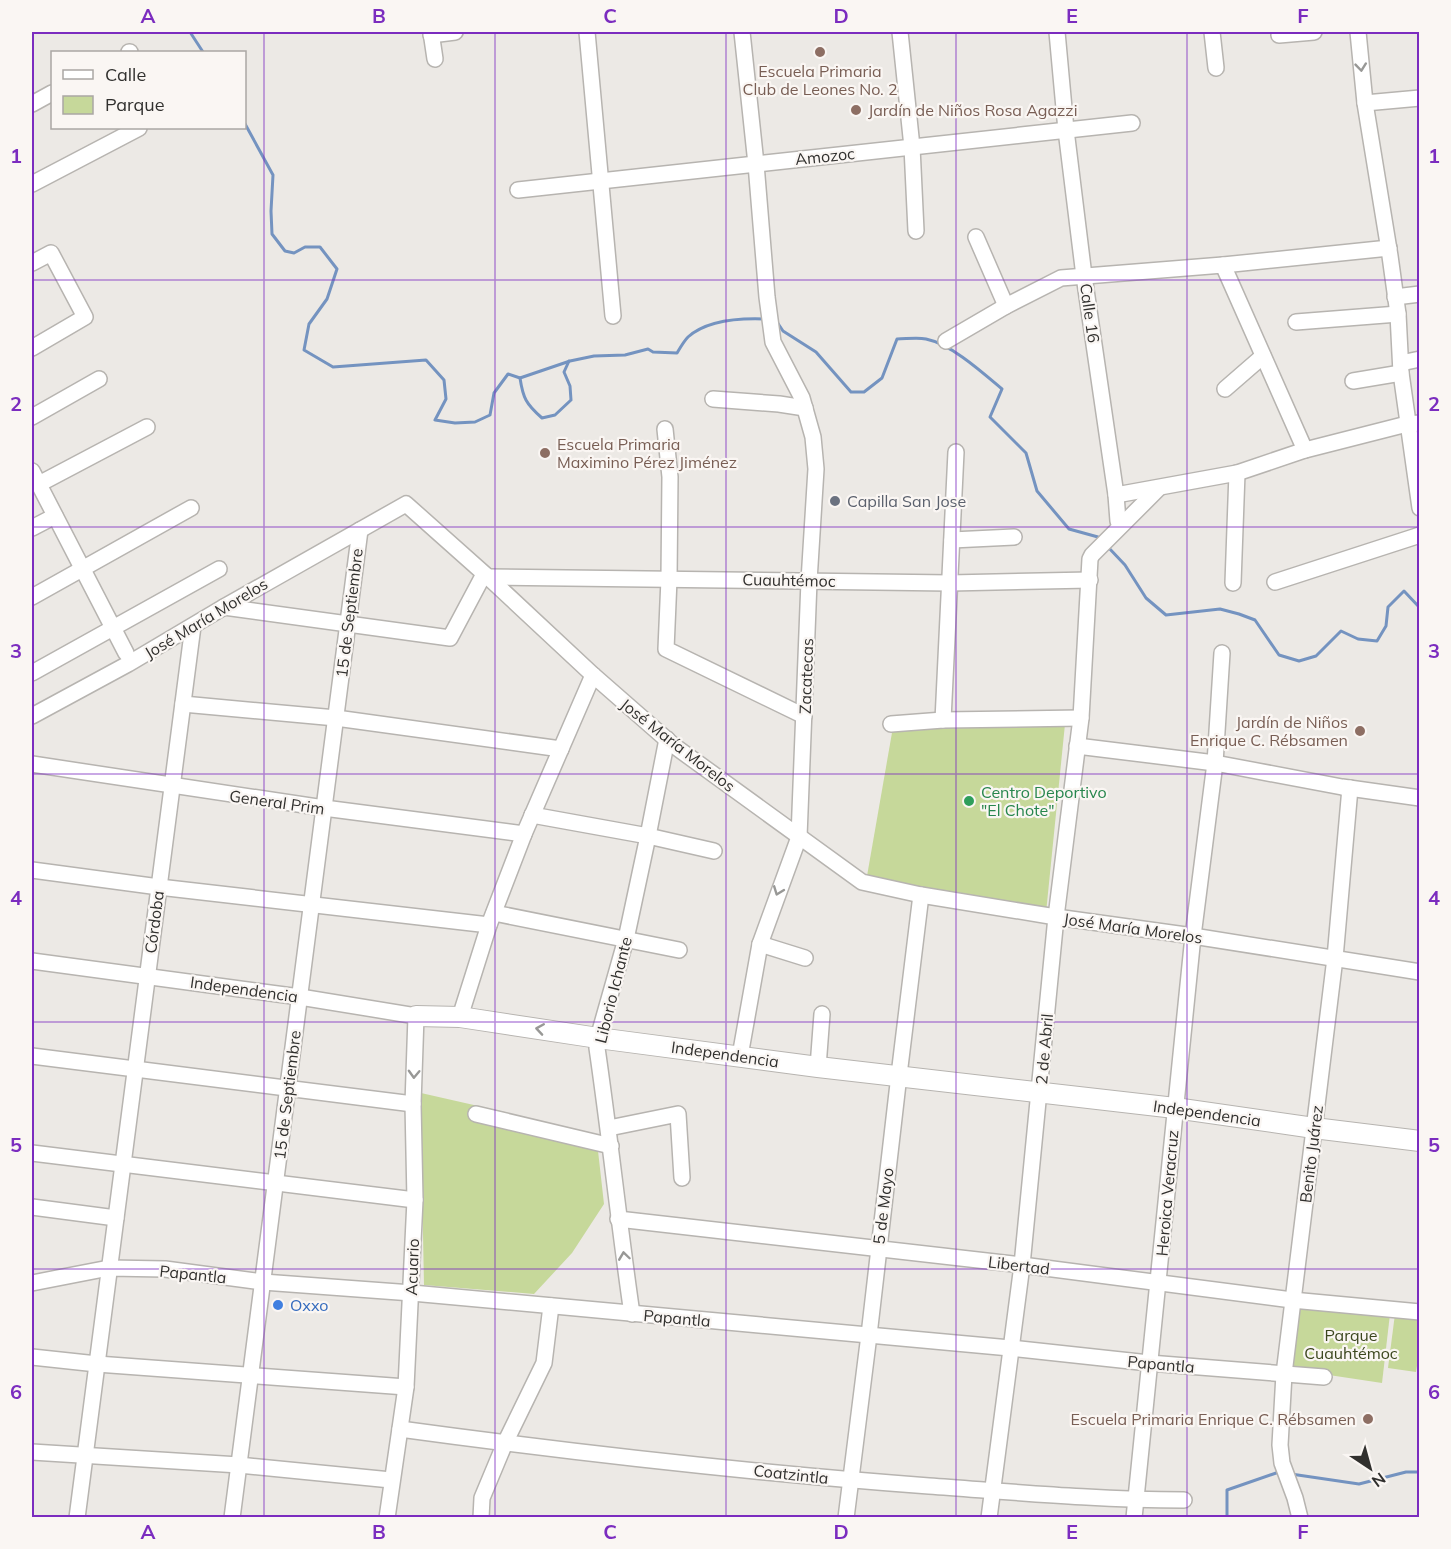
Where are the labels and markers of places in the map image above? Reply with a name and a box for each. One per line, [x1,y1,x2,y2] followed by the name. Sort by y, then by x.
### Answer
[813,45,827,59] marker: Escuela Primaria Club de Leones No. 2
[742,61,898,99] place label: Escuela Primaria Club de Leones No. 2
[868,100,1077,120] place label: Jardín de Niños Rosa Agazzi
[849,103,863,117] marker: Jardín de Niños Rosa Agazzi
[557,434,737,472] place label: Escuela Primaria Maximino Pérez Jiménez
[538,446,552,460] marker: Escuela Primaria Maximino Pérez Jiménez
[847,491,966,511] place label: Capilla San Jose
[828,494,842,508] marker: Capilla San Jose
[1190,712,1348,750] place label: Jardín de Niños Enrique C. Rébsamen
[1353,724,1367,738] marker: Jardín de Niños Enrique C. Rébsamen
[981,782,1107,820] place label: Centro Deportivo "El Chote"
[962,794,976,808] marker: Centro Deportivo "El Chote"
[290,1295,328,1315] place label: Oxxo
[271,1298,285,1312] marker: Oxxo
[1071,1409,1356,1429] place label: Escuela Primaria Enrique C. Rébsamen
[1361,1412,1375,1426] marker: Escuela Primaria Enrique C. Rébsamen

